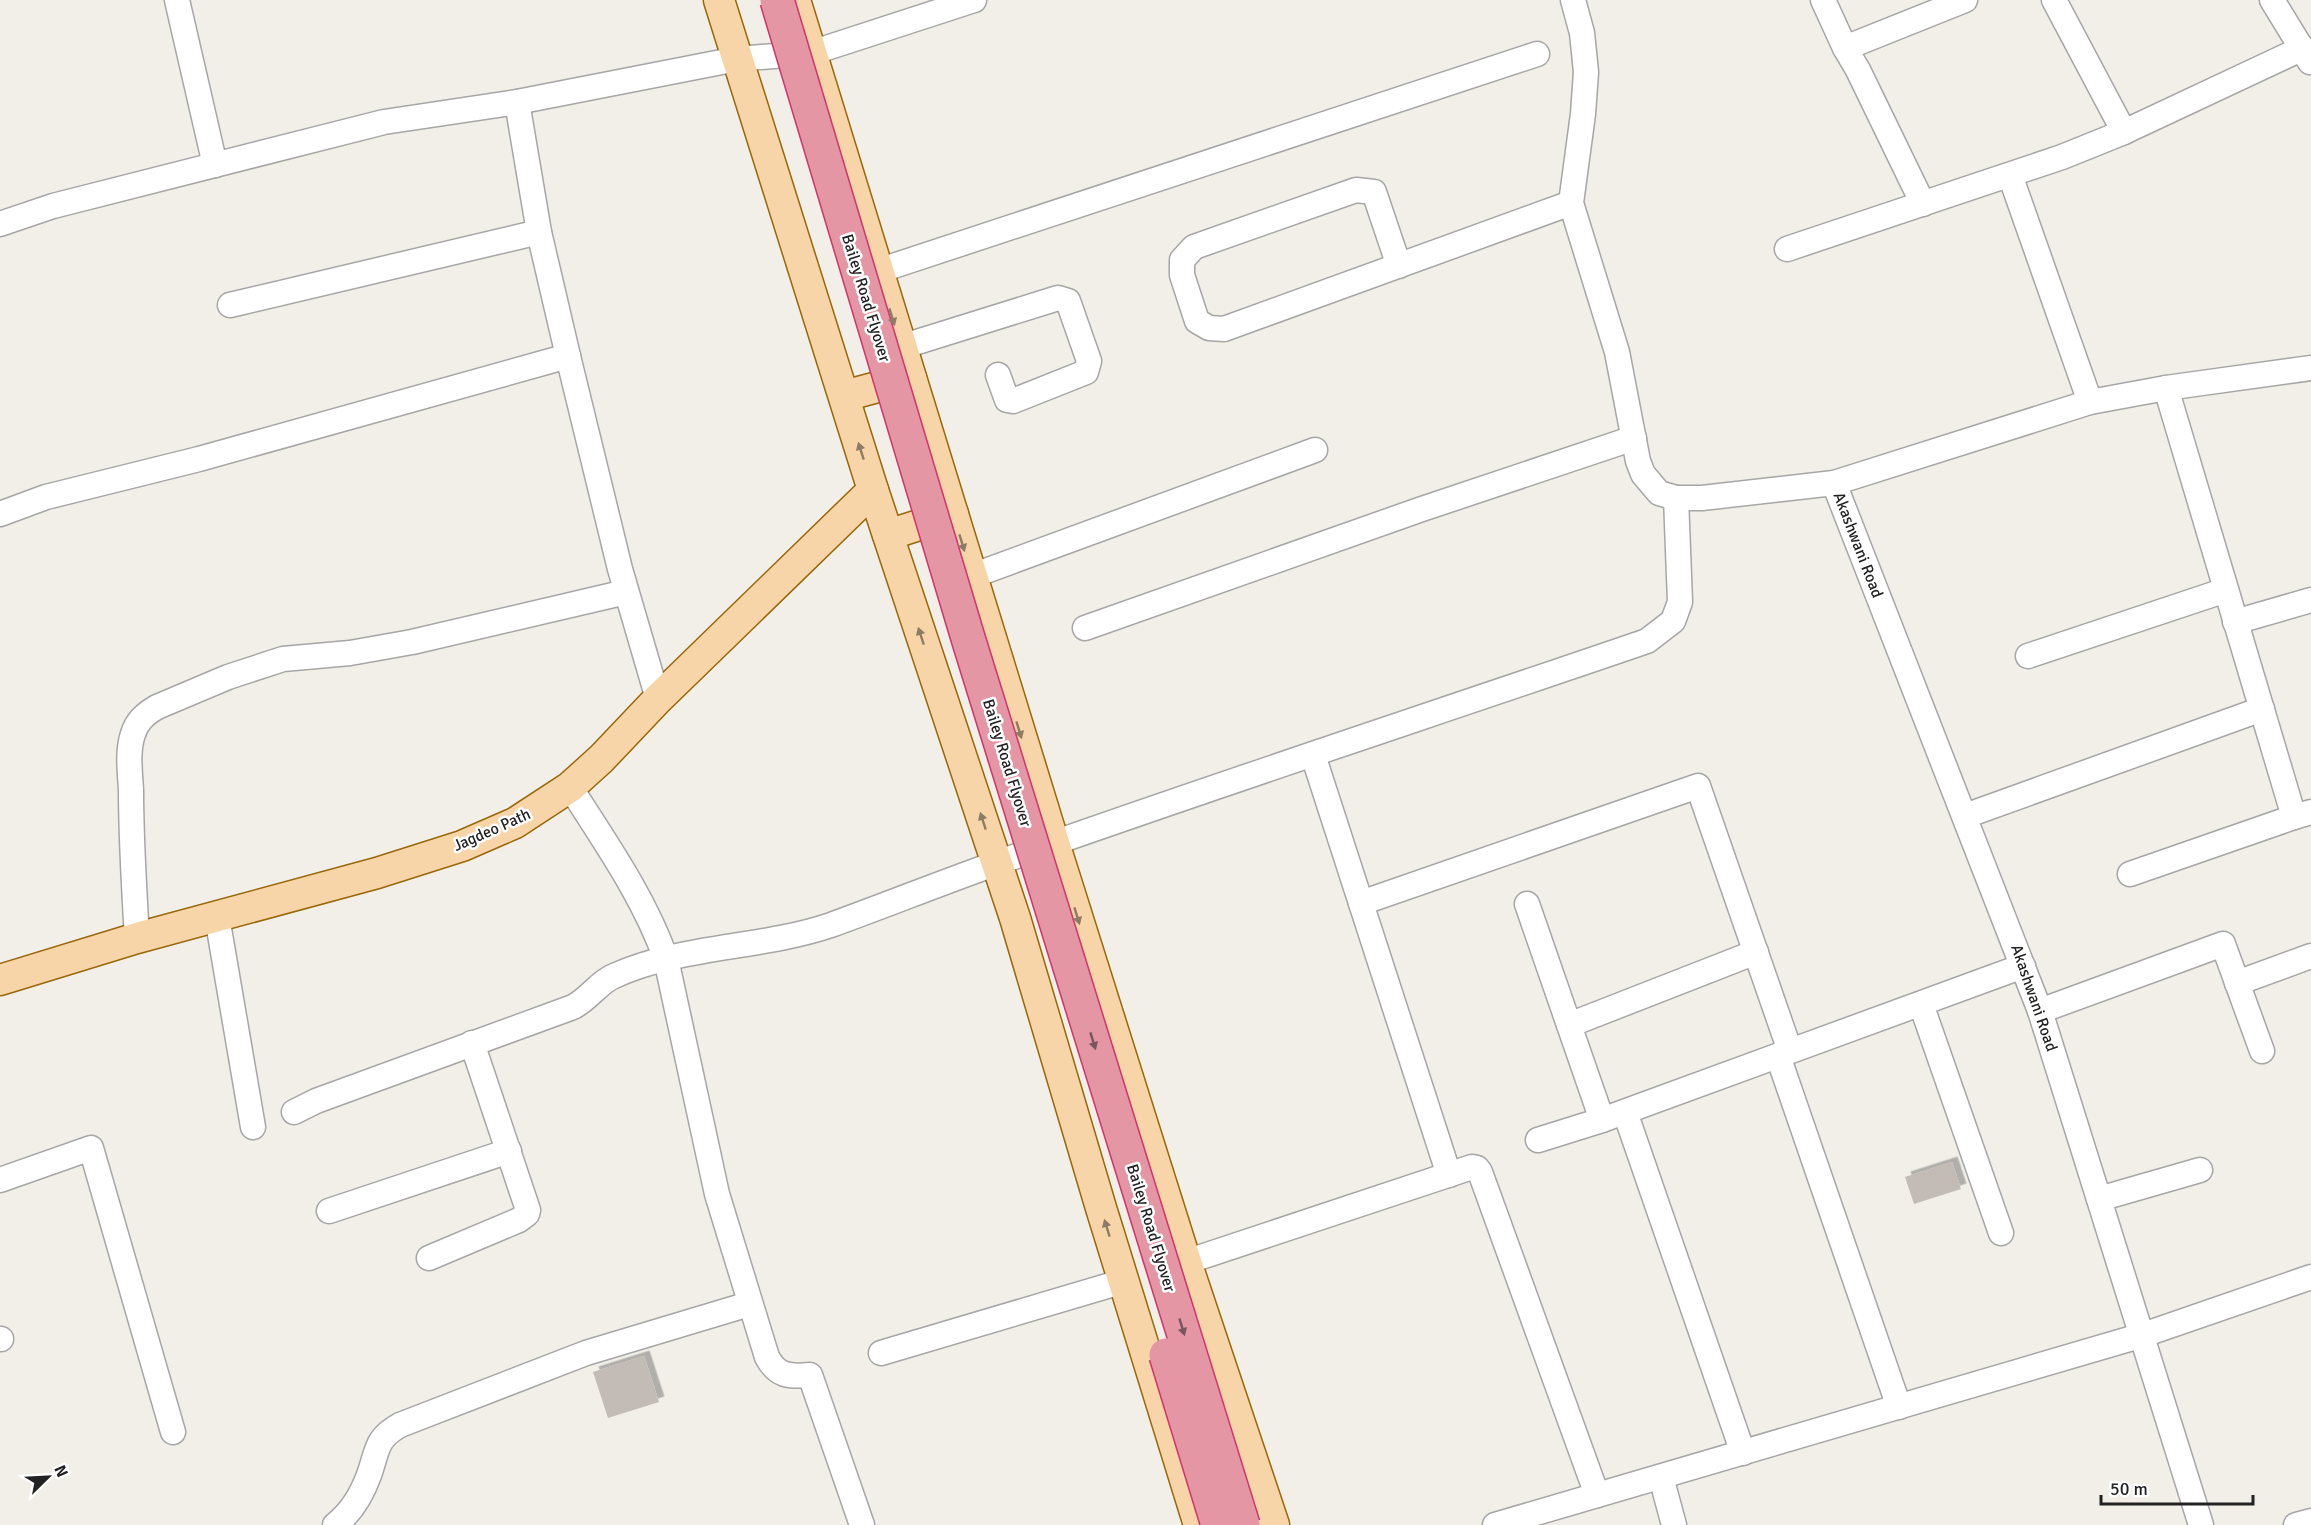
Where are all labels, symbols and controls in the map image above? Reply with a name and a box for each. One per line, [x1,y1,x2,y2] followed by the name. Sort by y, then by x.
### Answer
[837,232,895,364] street label: Bailey Road Flyover
[888,308,897,326] one-way arrow
[855,442,865,460] one-way arrow
[1829,489,1887,601] street label: Akashwani Road
[958,534,967,552] one-way arrow
[916,627,926,645] one-way arrow
[978,697,1036,829] street label: Bailey Road Flyover
[1015,721,1024,739] one-way arrow
[450,804,534,856] street label: Jagdeo Path
[977,812,987,830] one-way arrow
[1073,907,1082,925] one-way arrow
[2006,942,2062,1054] street label: Akashwani Road
[1089,1032,1098,1050] one-way arrow
[1122,1162,1180,1294] street label: Bailey Road Flyover
[1102,1219,1111,1237] one-way arrow
[1178,1318,1187,1336] one-way arrow
[18,1447,78,1507] north arrow
[49,1462,72,1480] text: N
[2101,1468,2252,1506] scale bar
[2110,1478,2148,1500] text: 50 m

